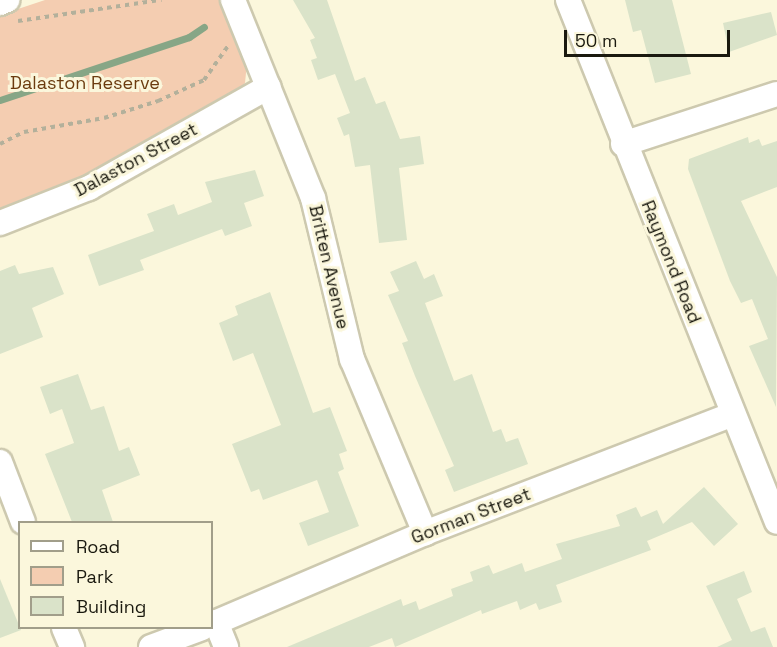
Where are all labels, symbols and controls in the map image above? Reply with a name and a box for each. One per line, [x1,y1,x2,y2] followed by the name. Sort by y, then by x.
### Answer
[567,18,734,56] scale bar
[575,29,617,52] text: 50 m
[10,72,160,94] park label: Dalaston Reserve
[71,119,201,201] street label: Dalaston Street
[637,197,705,327] street label: Raymond Road
[304,203,354,331] street label: Britten Avenue
[408,483,534,549] street label: Gorman Street
[18,521,213,629] legend
[76,535,120,558] text: Road
[76,565,113,588] text: Park
[76,595,146,618] text: Building

